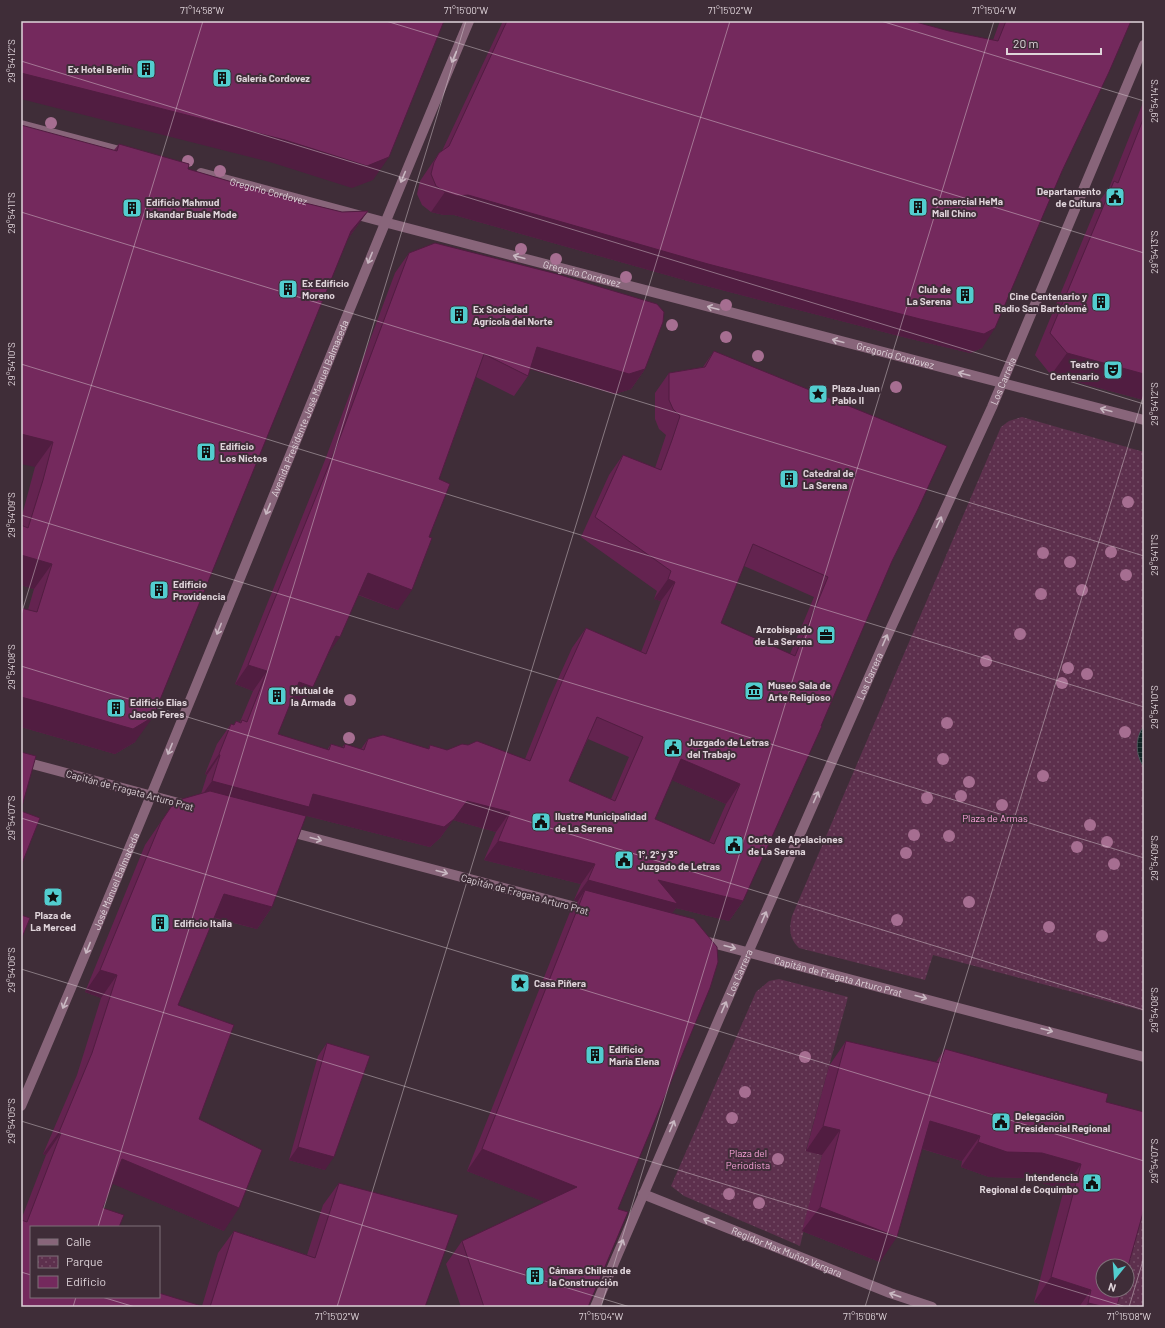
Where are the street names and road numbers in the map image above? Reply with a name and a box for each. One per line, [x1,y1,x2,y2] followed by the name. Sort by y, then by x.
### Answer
[229,175,309,207] street label: Gregorio Cordovez
[542,258,623,290] street label: Gregorio Cordovez
[268,318,351,498] street label: Avenida Presidente José Manuel Balmaceda
[855,339,936,371] street label: Gregorio Cordovez
[988,355,1018,406] street label: Los Carrera
[854,651,885,702] street label: Los Carrera
[65,767,196,813] street label: Capitán de Fragata Arturo Prat
[90,831,141,932] street label: José Manuel Balmaceda
[460,871,591,917] street label: Capitán de Fragata Arturo Prat
[724,947,755,998] street label: Los Carrera
[773,954,904,999] street label: Capitán de Fragata Arturo Prat
[730,1224,844,1279] street label: Regidor Max Muñoz Vergara

